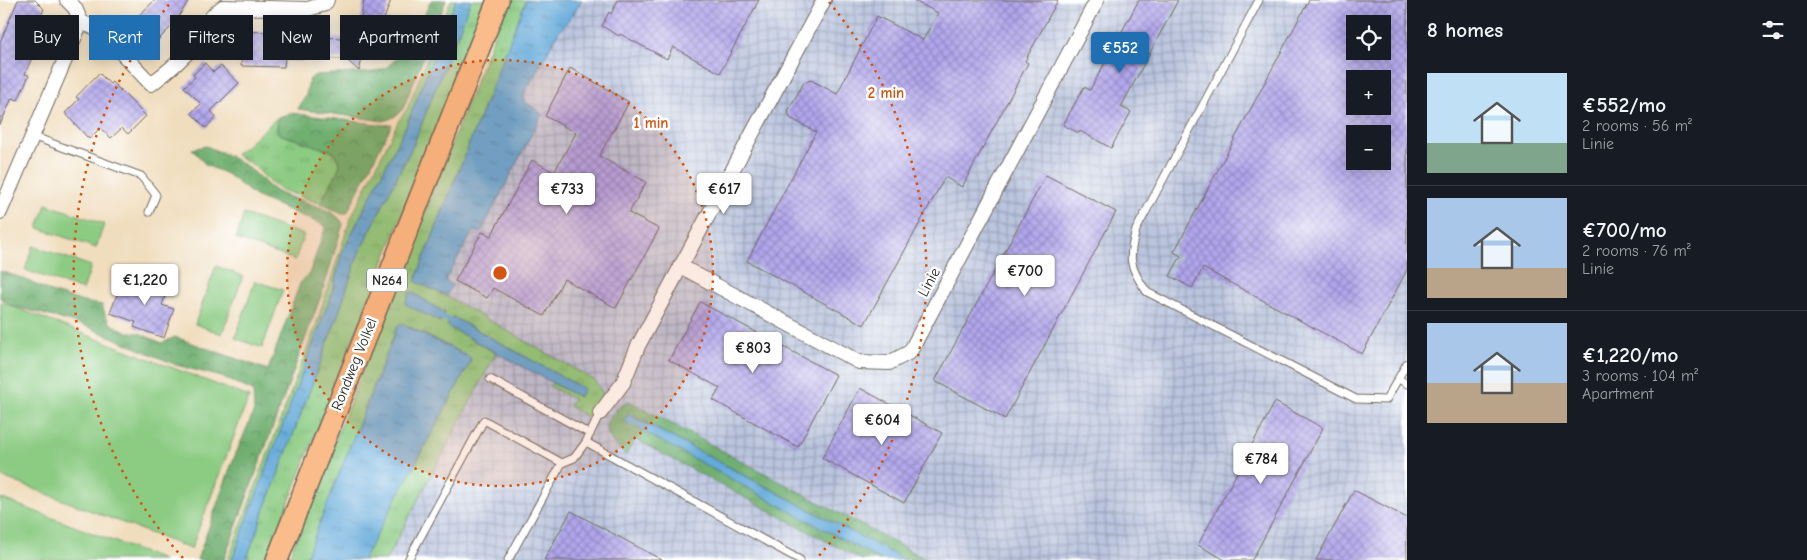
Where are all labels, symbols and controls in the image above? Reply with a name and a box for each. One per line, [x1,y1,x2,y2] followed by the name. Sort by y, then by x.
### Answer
[15,15,79,60] chip: Buy
[89,15,160,60] chip: Rent
[170,15,253,60] chip: Filters
[263,15,330,60] chip: New
[340,15,457,60] chip: Apartment
[1346,15,1391,170] map controls
[1346,15,1391,60] button: locate
[1759,16,1787,44] icon: filters
[1427,18,1503,42] text: 8 homes
[1090,32,1150,74] pin: €552
[1102,39,1138,57] text: €552
[1346,70,1391,115] button: +
[868,84,904,102] text: 2 min
[1467,93,1527,153] icon: home
[1582,93,1666,117] text: €552/mo
[634,114,668,132] text: 1 min
[1582,117,1692,135] text: 2 rooms · 56 m²
[1346,125,1391,170] button: −
[1582,135,1614,153] text: Linie
[537,172,597,215] pin: €733
[694,172,754,215] pin: €617
[550,180,584,198] text: €733
[708,180,740,198] text: €617
[1467,218,1527,278] icon: home
[1582,218,1667,242] text: €700/mo
[1582,242,1691,260] text: 2 rooms · 76 m²
[995,254,1055,297] pin: €700
[1582,260,1614,278] text: Linie
[1007,262,1043,280] text: €700
[104,264,186,306] pin: €1,220
[491,264,509,282] centre of rings
[914,264,944,300] street label: Linie
[367,268,407,292] road number: N264
[122,271,168,289] text: €1,220
[327,315,381,413] street label: Rondweg Volkel
[723,332,783,374] pin: €803
[735,339,771,357] text: €803
[1467,343,1527,403] icon: home
[1582,343,1678,367] text: €1,220/mo
[1582,367,1698,385] text: 3 rooms · 104 m²
[1582,385,1654,403] text: Apartment
[852,404,912,446] pin: €604
[864,411,900,429] text: €604
[1231,442,1291,485] pin: €784
[1244,450,1278,468] text: €784

